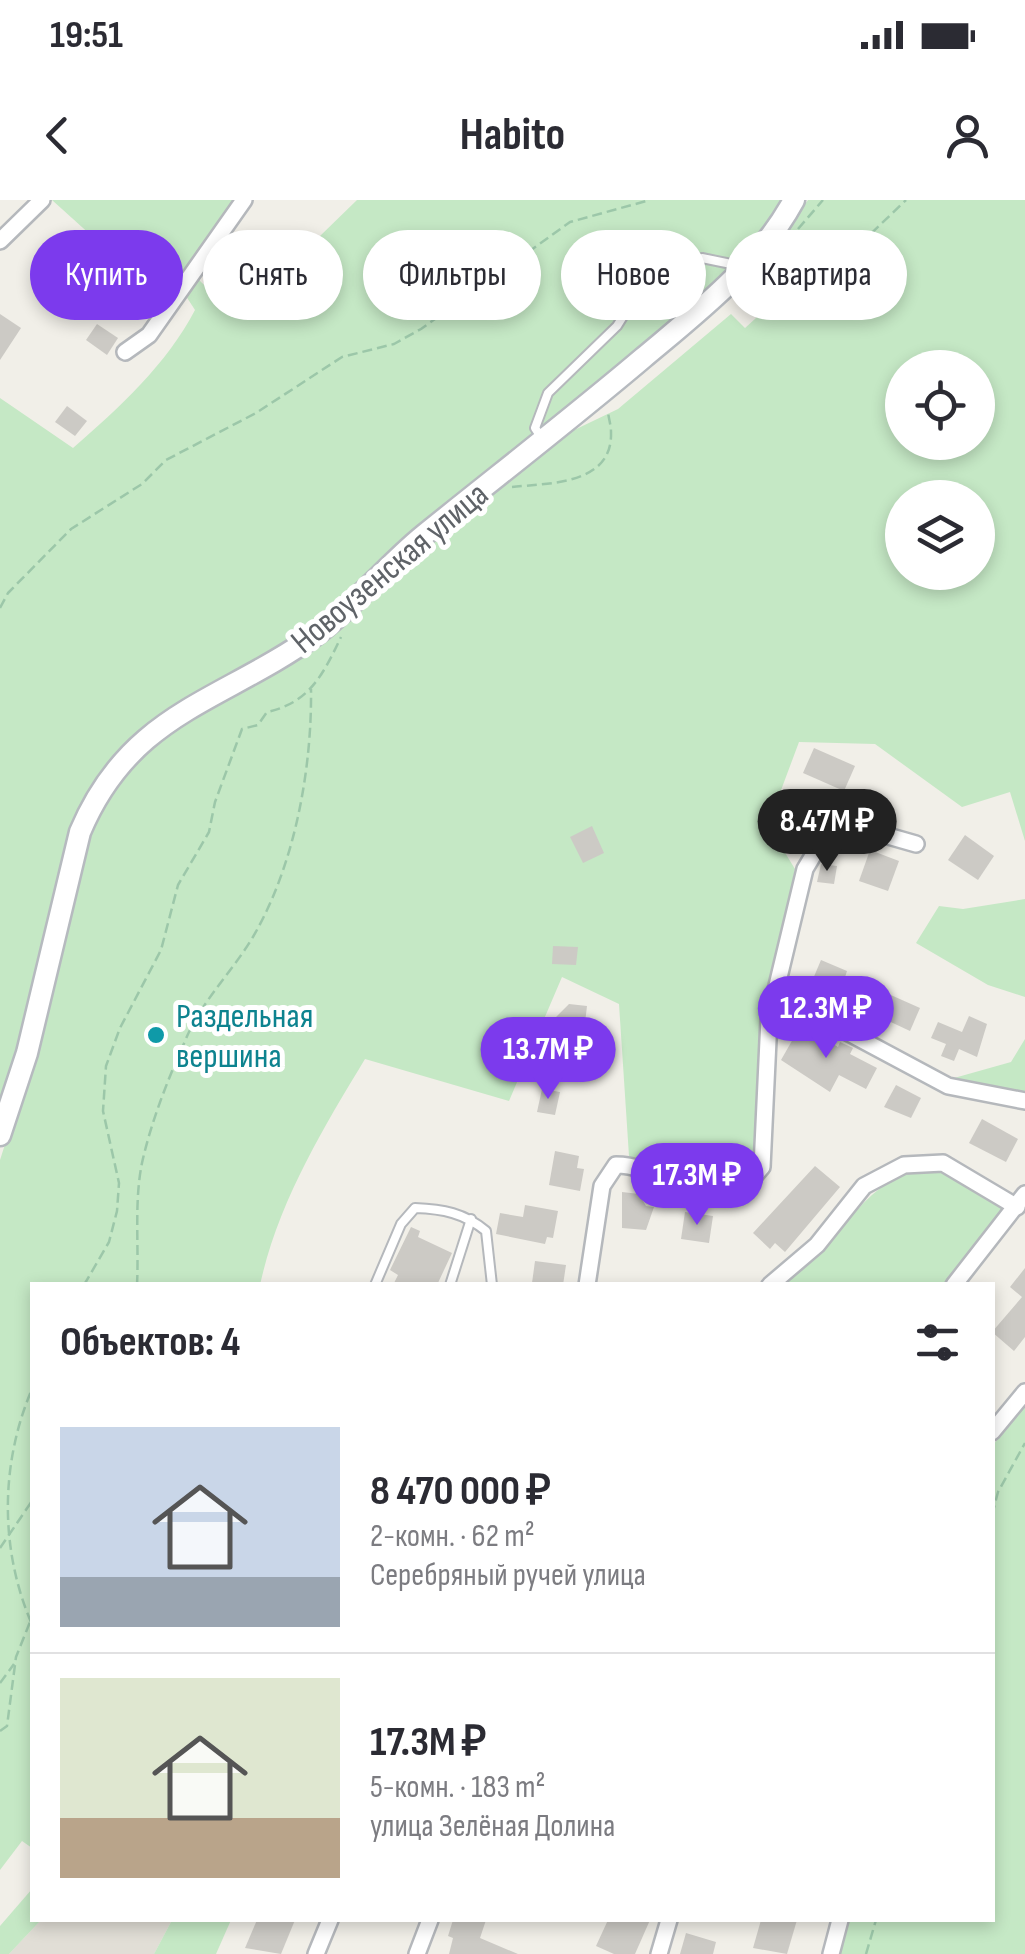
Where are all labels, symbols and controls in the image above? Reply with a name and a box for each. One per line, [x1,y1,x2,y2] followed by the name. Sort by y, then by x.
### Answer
[50,13,123,58] text: 19:51
[30,108,85,163] icon: back
[460,108,565,163] text: Habito
[940,108,995,163] icon: person
[30,230,183,320] chip: Купить
[203,230,343,320] chip: Снять
[363,230,541,320] chip: Фильтры
[561,230,706,320] chip: Новое
[726,230,907,320] chip: Квартира
[885,350,995,590] map controls
[885,350,995,460] button: locate
[283,473,497,663] street label: Новоузенская улица
[885,480,995,590] button: layers
[735,789,919,874] pin: 8.47M ₽
[780,802,874,841] text: 8.47M ₽
[734,976,918,1061] pin: 12.3M ₽
[780,989,872,1028] text: 12.3M ₽
[176,995,314,1078] place label: Раздельная вершина
[456,1017,640,1102] pin: 13.7M ₽
[145,1024,167,1046] marker: Раздельная вершина
[503,1030,593,1069] text: 13.7M ₽
[605,1143,789,1228] pin: 17.3M ₽
[653,1156,741,1195] text: 17.3M ₽
[910,1315,965,1370] icon: filters
[60,1317,240,1368] text: Объектов: 4
[370,1466,551,1517] text: 8 470 000 ₽
[140,1467,260,1587] icon: home
[370,1517,535,1556] text: 2-комн. · 62 m²
[370,1556,646,1595] text: Серебряный ручей улица
[370,1717,487,1768] text: 17.3M ₽
[140,1718,260,1838] icon: home
[370,1768,545,1807] text: 5-комн. · 183 m²
[370,1807,615,1846] text: улица Зелёная Долина

